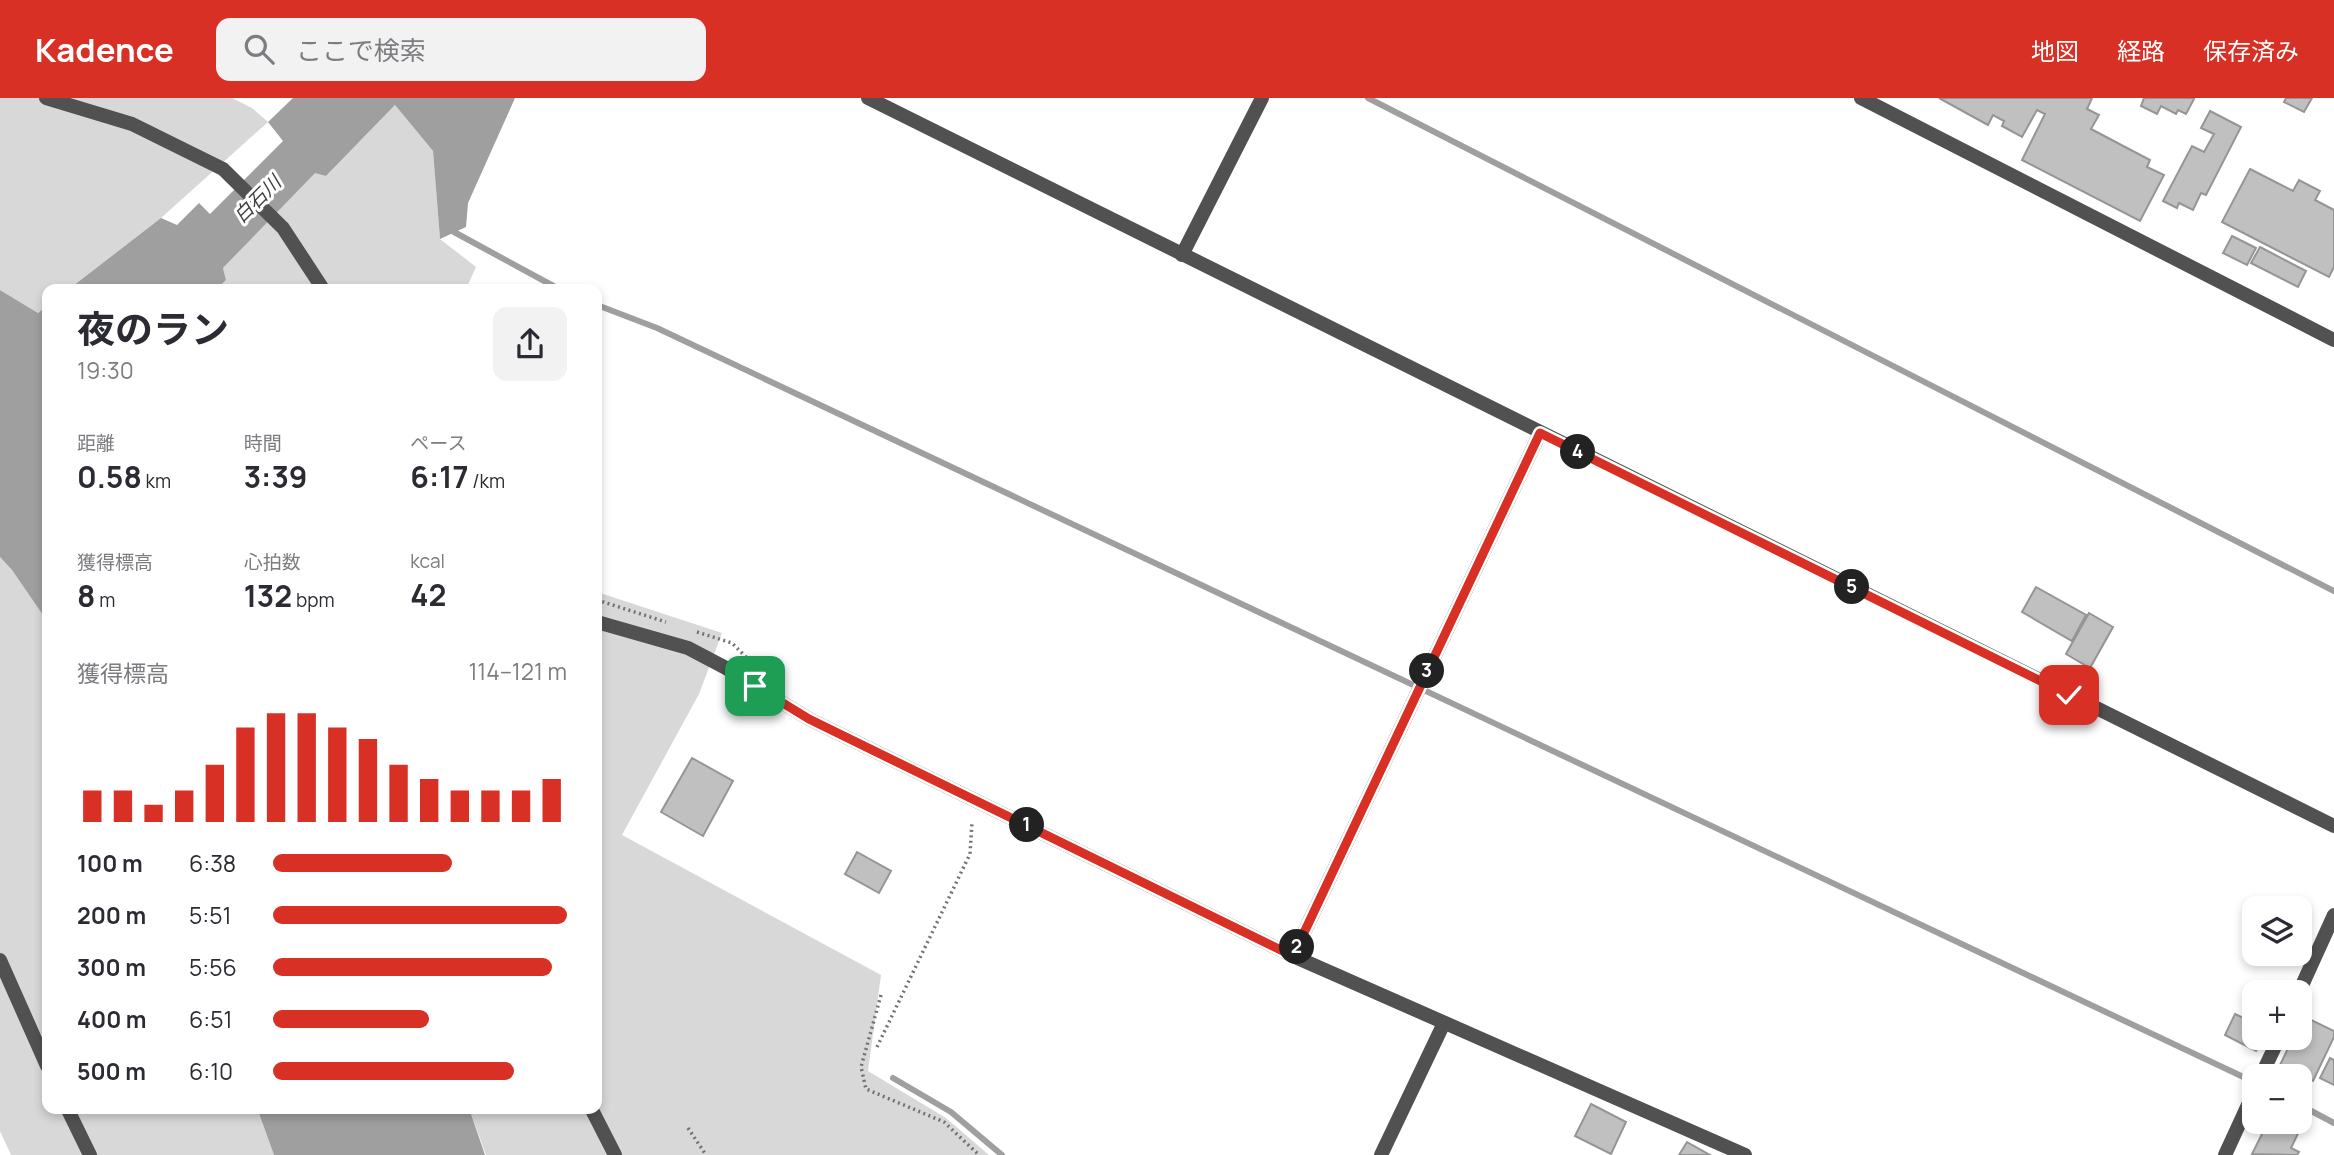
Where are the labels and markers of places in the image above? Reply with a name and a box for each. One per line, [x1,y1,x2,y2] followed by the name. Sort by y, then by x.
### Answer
[1560,434,1596,470] pin: 4
[1834,570,1870,604] pin: 5
[1410,654,1444,688] pin: 3
[725,656,785,716] pin
[2039,665,2099,725] pin
[1010,808,1044,842] pin: 1
[1280,930,1314,964] pin: 2

